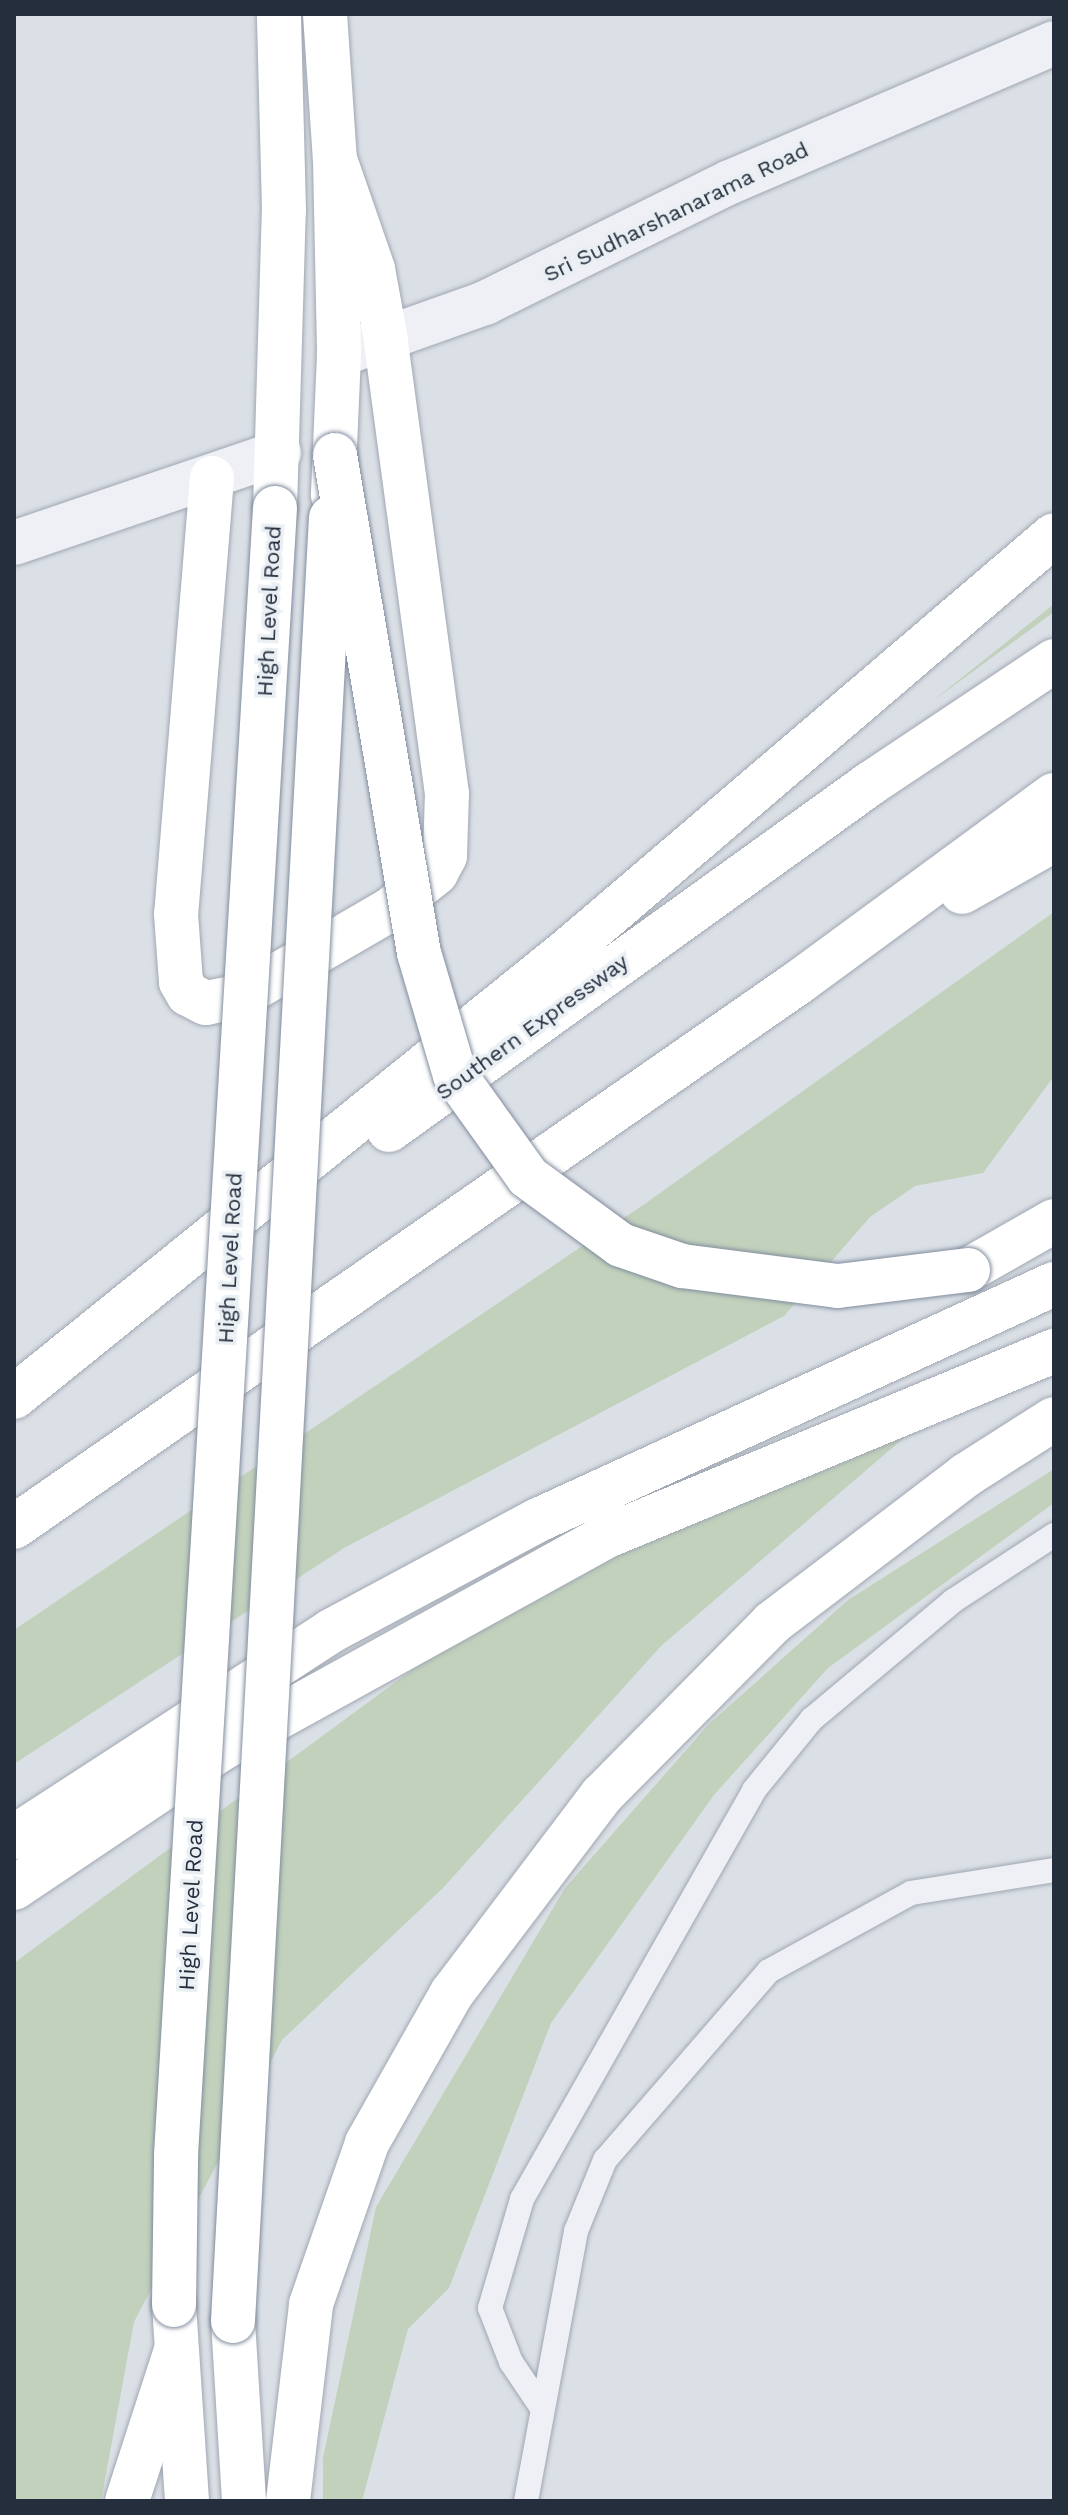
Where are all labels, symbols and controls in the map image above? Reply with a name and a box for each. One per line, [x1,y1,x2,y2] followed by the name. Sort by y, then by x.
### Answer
[539,136,813,288] street label: Sri Sudharshanarama Road
[251,524,287,698] street label: High Level Road
[431,948,633,1106] street label: Southern Expressway
[212,1171,248,1345] street label: High Level Road
[173,1818,209,1992] street label: High Level Road

